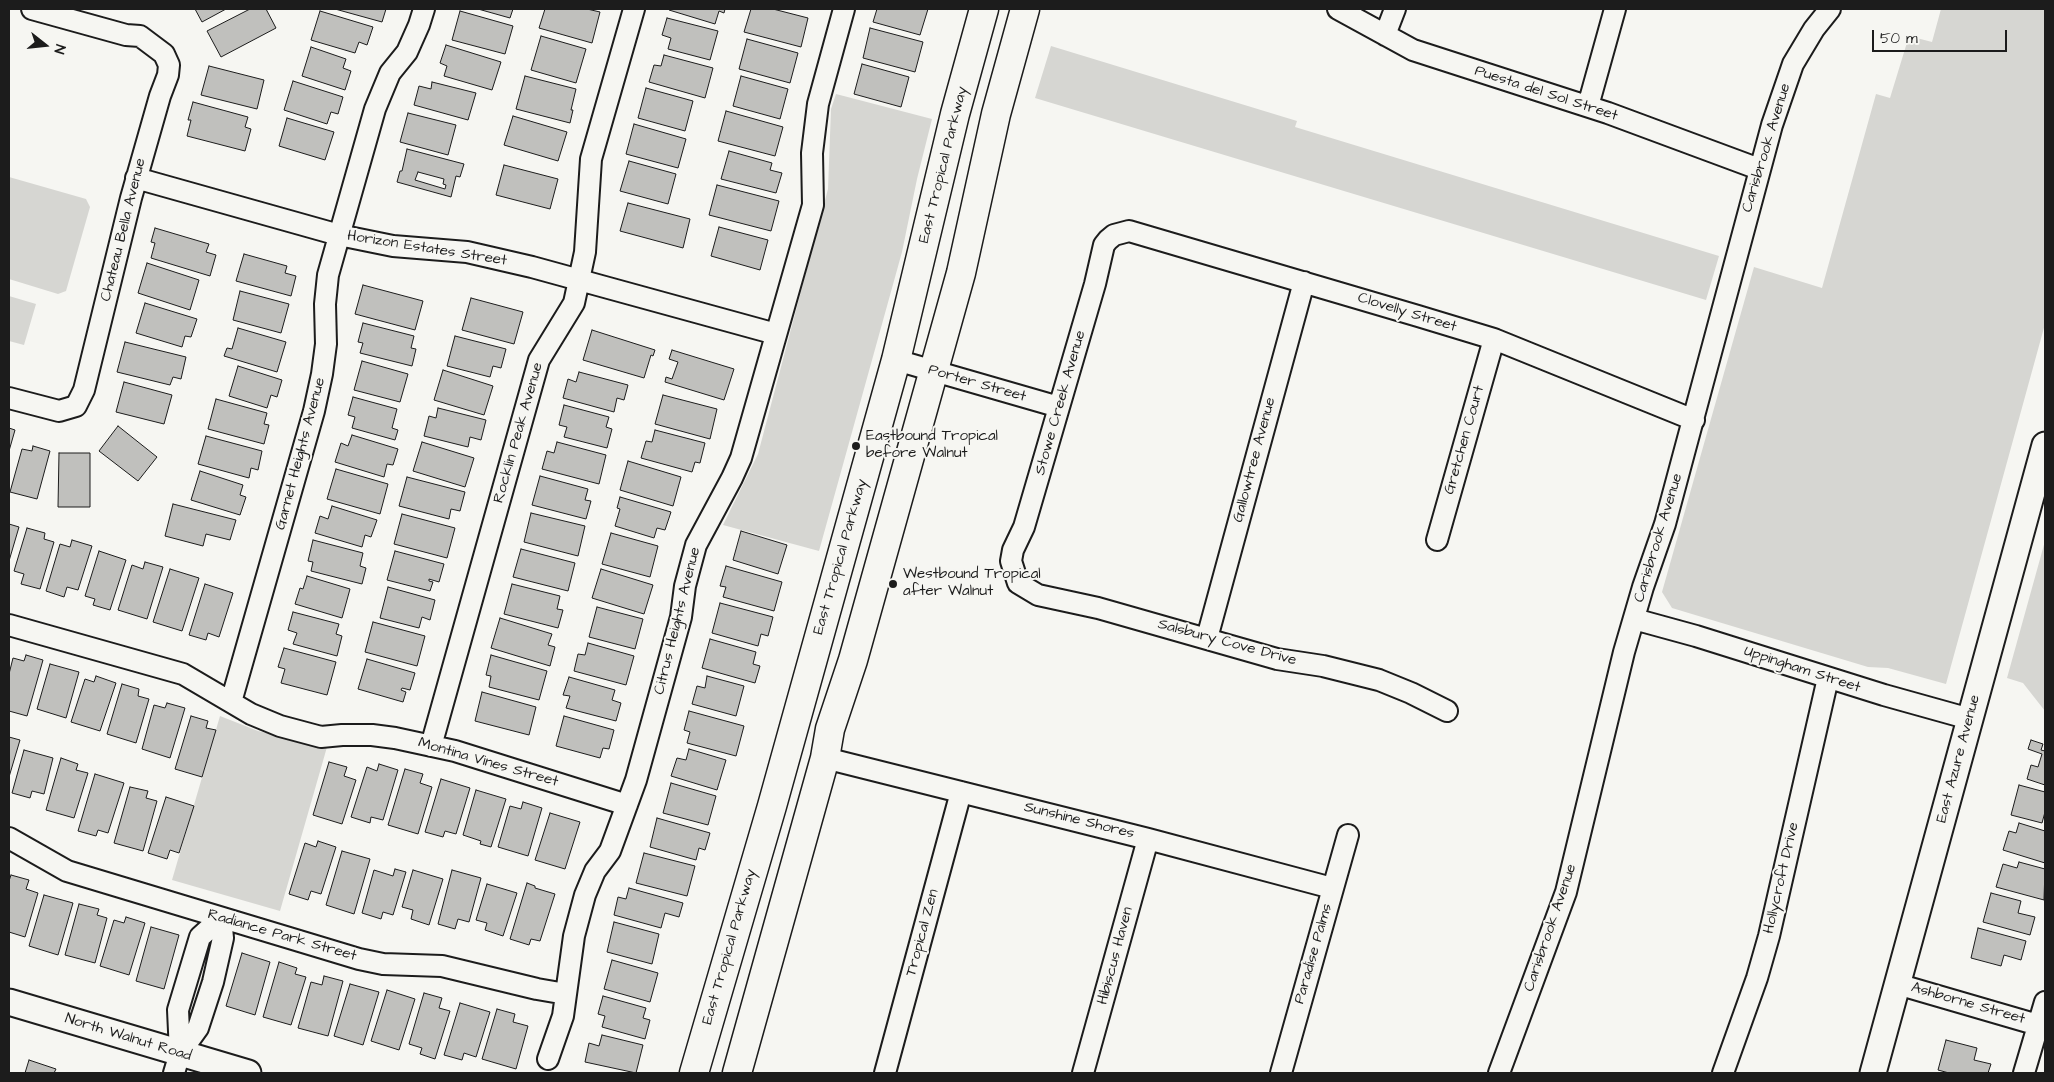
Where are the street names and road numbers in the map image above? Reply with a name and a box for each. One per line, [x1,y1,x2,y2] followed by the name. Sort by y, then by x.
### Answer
[1472,62,1620,126] street label: Puesta del Sol Street
[1739,81,1795,215] street label: Carisbrook Avenue
[916,85,972,245] street label: East Tropical Parkway
[97,157,151,303] street label: Chateau Bella Avenue
[346,227,508,271] street label: Horizon Estates Street
[1355,289,1459,337] street label: Clovelly Street
[1032,329,1090,477] street label: Stowe Creek Avenue
[490,361,548,505] street label: Rocklin Peak Avenue
[926,361,1028,407] street label: Porter Street
[272,376,330,532] street label: Garnet Heights Avenue
[1441,383,1489,497] street label: Gretchen Court
[1230,396,1280,524] street label: Gallowtree Avenue
[1631,471,1687,605] street label: Carisbrook Avenue
[810,477,872,637] street label: East Tropical Parkway
[651,545,705,697] street label: Citrus Heights Avenue
[1156,616,1298,670] street label: Salsbury Cove Drive
[1741,643,1863,697] street label: Uppingham Street
[1933,693,1985,825] street label: East Azure Avenue
[416,734,560,792] street label: Montina Vines Street
[1022,799,1136,843] street label: Sunshine Shores
[1760,821,1804,935] street label: Hollycroft Drive
[1521,862,1581,994] street label: Carisbrook Avenue
[699,867,761,1027] street label: East Tropical Parkway
[903,887,943,979] street label: Tropical Zen
[1291,902,1337,1006] street label: Paradise Palms
[1094,905,1138,1007] street label: Hibiscus Haven
[206,906,358,966] street label: Radiance Park Street
[1909,979,2027,1029] street label: Ashborne Street
[63,1010,193,1066] street label: North Walnut Road

